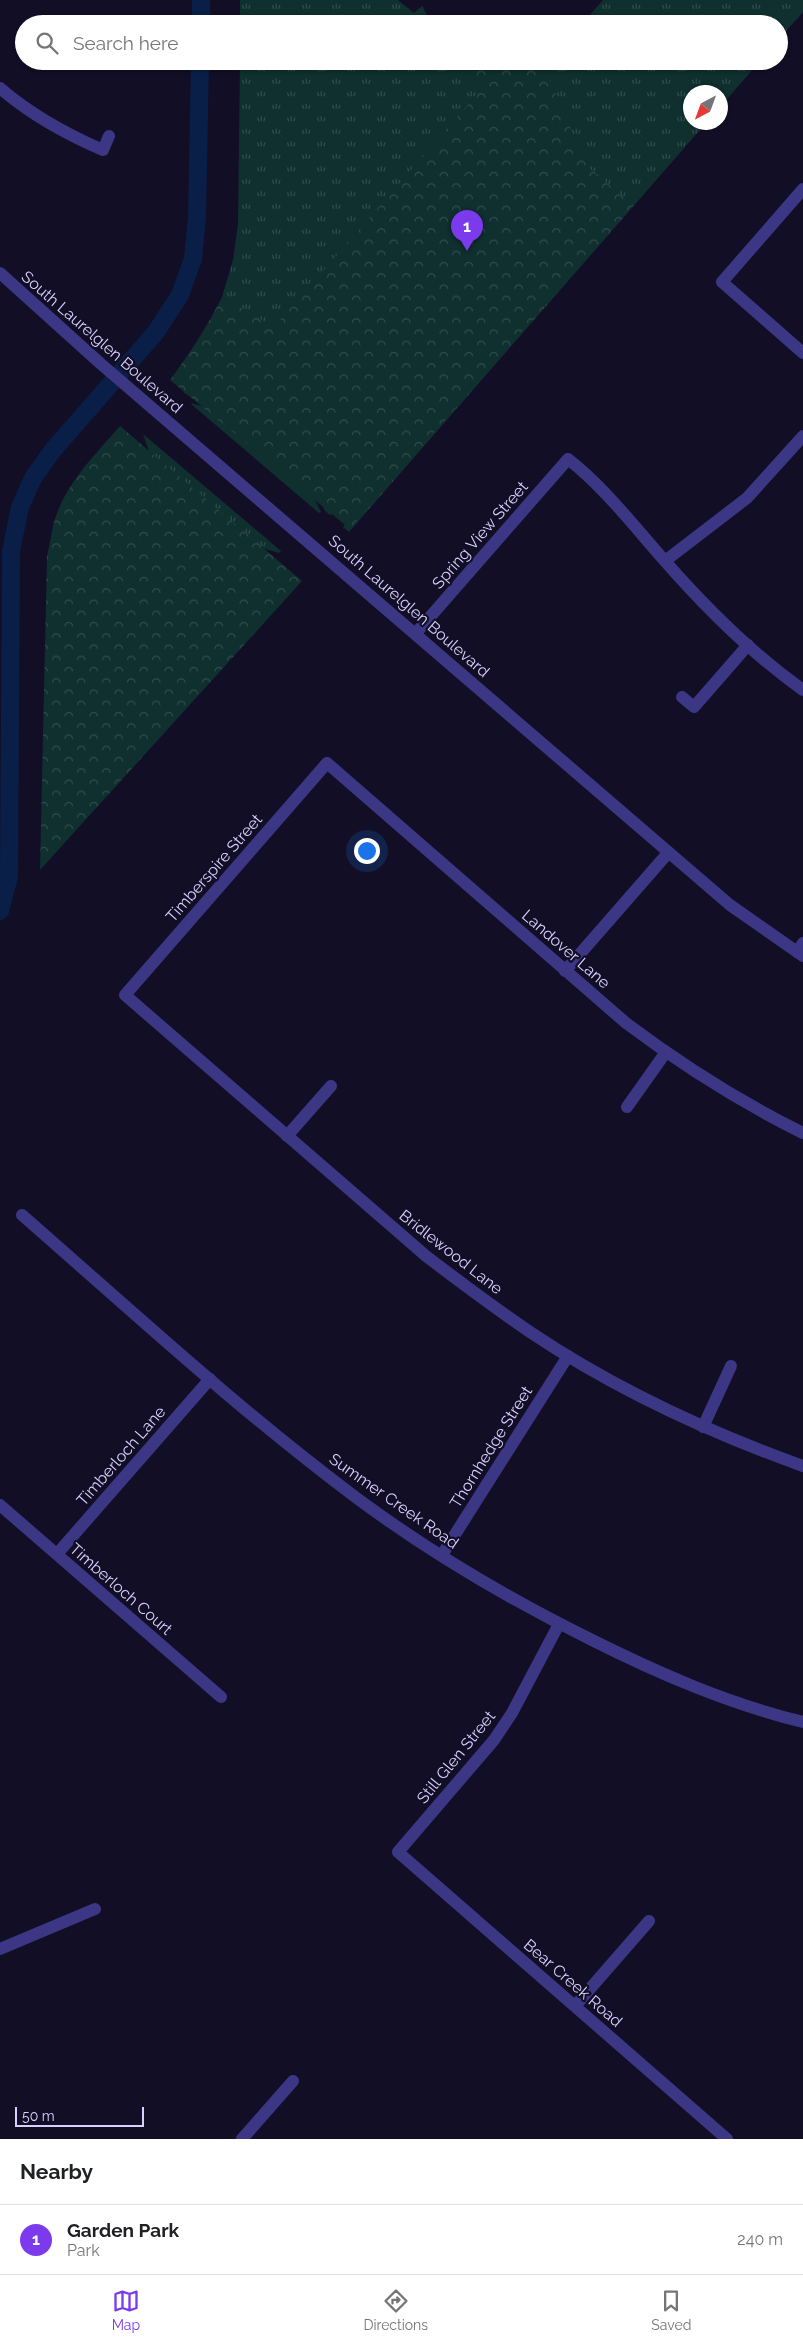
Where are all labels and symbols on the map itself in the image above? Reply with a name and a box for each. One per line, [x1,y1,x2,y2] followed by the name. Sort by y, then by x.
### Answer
[683,85,728,130] north arrow
[451,210,483,251] pin: 1
[18,267,186,417] street label: South Laurelglen Boulevard
[428,477,532,593] street label: Spring View Street
[325,531,493,681] street label: South Laurelglen Boulevard
[162,810,267,926] street label: Timberspire Street
[354,838,380,864] your location
[518,906,614,992] street label: Landover Lane
[396,1206,506,1298] street label: Bridlewood Lane
[446,1382,536,1511] street label: Thornhedge Street
[73,1402,169,1510] street label: Timberloch Lane
[326,1449,462,1553] street label: Summer Creek Road
[66,1539,177,1639] street label: Timberloch Court
[413,1706,500,1807] street label: Still Glen Street
[520,1935,626,2031] street label: Bear Creek Road
[15,2104,144,2127] scale bar

